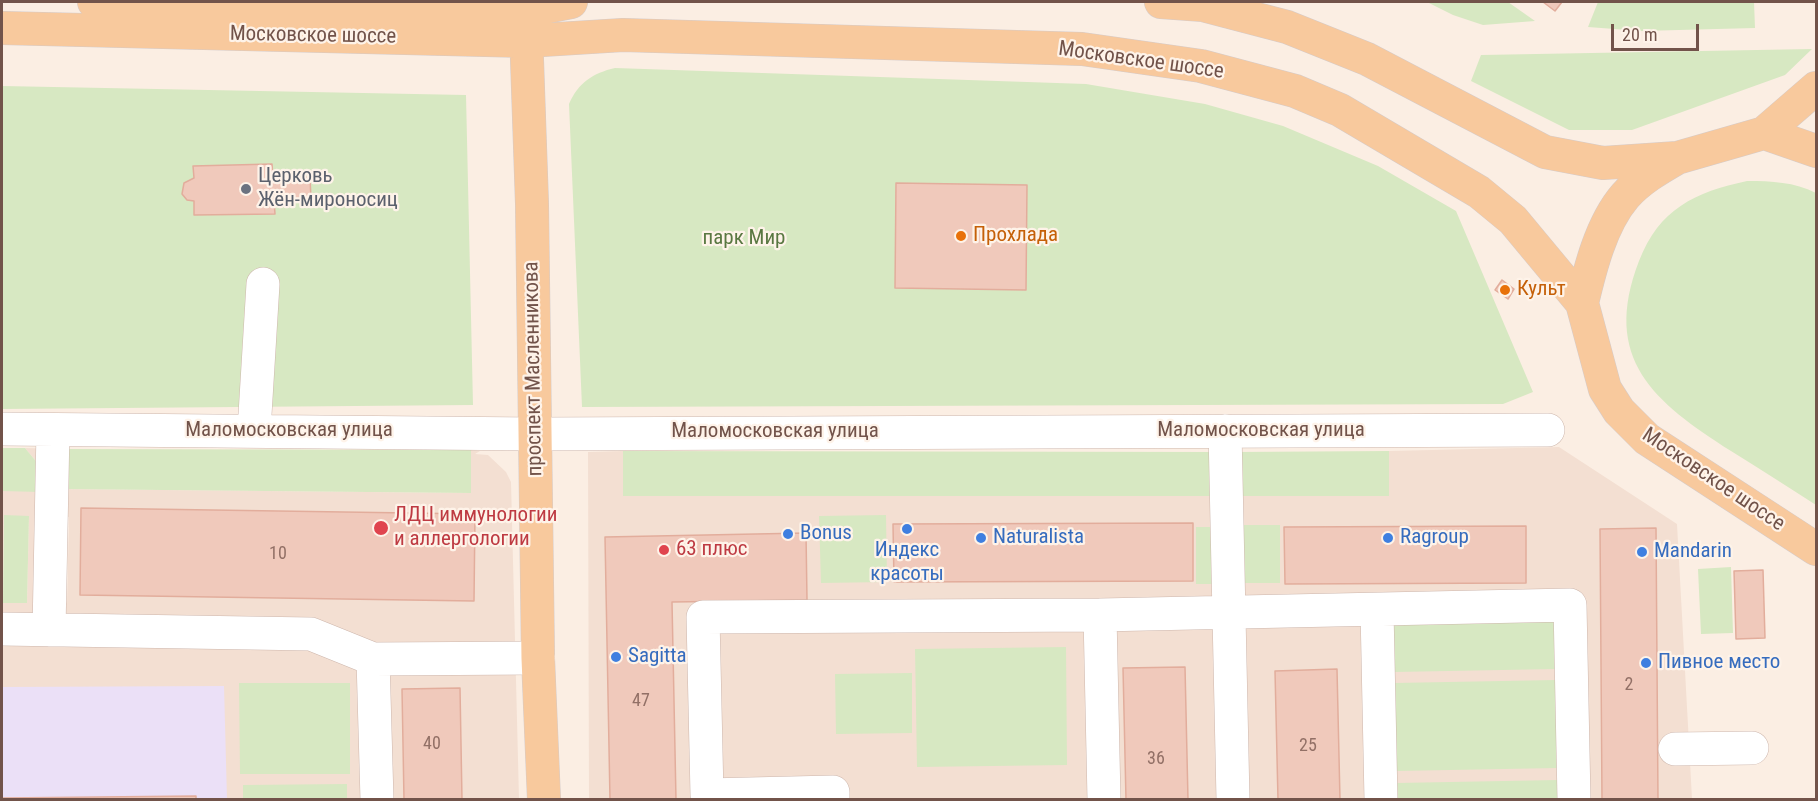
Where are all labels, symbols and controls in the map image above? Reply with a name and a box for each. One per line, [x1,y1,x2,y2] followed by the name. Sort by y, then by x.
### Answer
[1614,12,1702,50] scale bar
[230,22,396,50] street label: Московское шоссе
[1622,24,1657,45] text: 20 m
[1057,37,1225,85] street label: Московское шоссе
[258,164,398,214] place label: Церковь Жён-мироносиц
[239,182,253,196] marker: Церковь Жён-мироносиц
[973,223,1058,249] place label: Прохлада
[703,226,785,252] park label: парк Мир
[954,229,968,243] marker: Прохлада
[520,261,548,477] street label: проспект Масленникова
[1517,277,1566,303] place label: Культ
[1498,283,1512,297] marker: Культ
[185,418,393,444] street label: Маломосковская улица
[1157,418,1365,444] street label: Маломосковская улица
[671,419,879,445] street label: Маломосковская улица
[1637,423,1789,537] street label: Московское шоссе
[394,503,557,553] place label: ЛДЦ иммунологии и аллергологии
[372,519,390,537] marker: ЛДЦ иммунологии и аллергологии
[800,521,852,547] place label: Bonus
[900,522,914,536] marker: Индекс красоты
[993,525,1084,551] place label: Naturalista
[1400,525,1469,551] place label: Ragroup
[781,527,795,541] marker: Bonus
[974,531,988,545] marker: Naturalista
[1381,531,1395,545] marker: Ragroup
[676,537,747,563] place label: 63 плюс
[870,538,944,588] place label: Индекс красоты
[1654,539,1732,565] place label: Mandarin
[269,543,287,565] house number: 10
[657,543,671,557] marker: 63 плюс
[1635,545,1649,559] marker: Mandarin
[628,644,687,670] place label: Sagitta
[609,650,623,664] marker: Sagitta
[1658,650,1780,676] place label: Пивное место
[1639,656,1653,670] marker: Пивное место
[1625,674,1633,696] house number: 2
[632,690,650,712] house number: 47
[423,733,441,755] house number: 40
[1299,735,1317,757] house number: 25
[1147,748,1165,770] house number: 36

